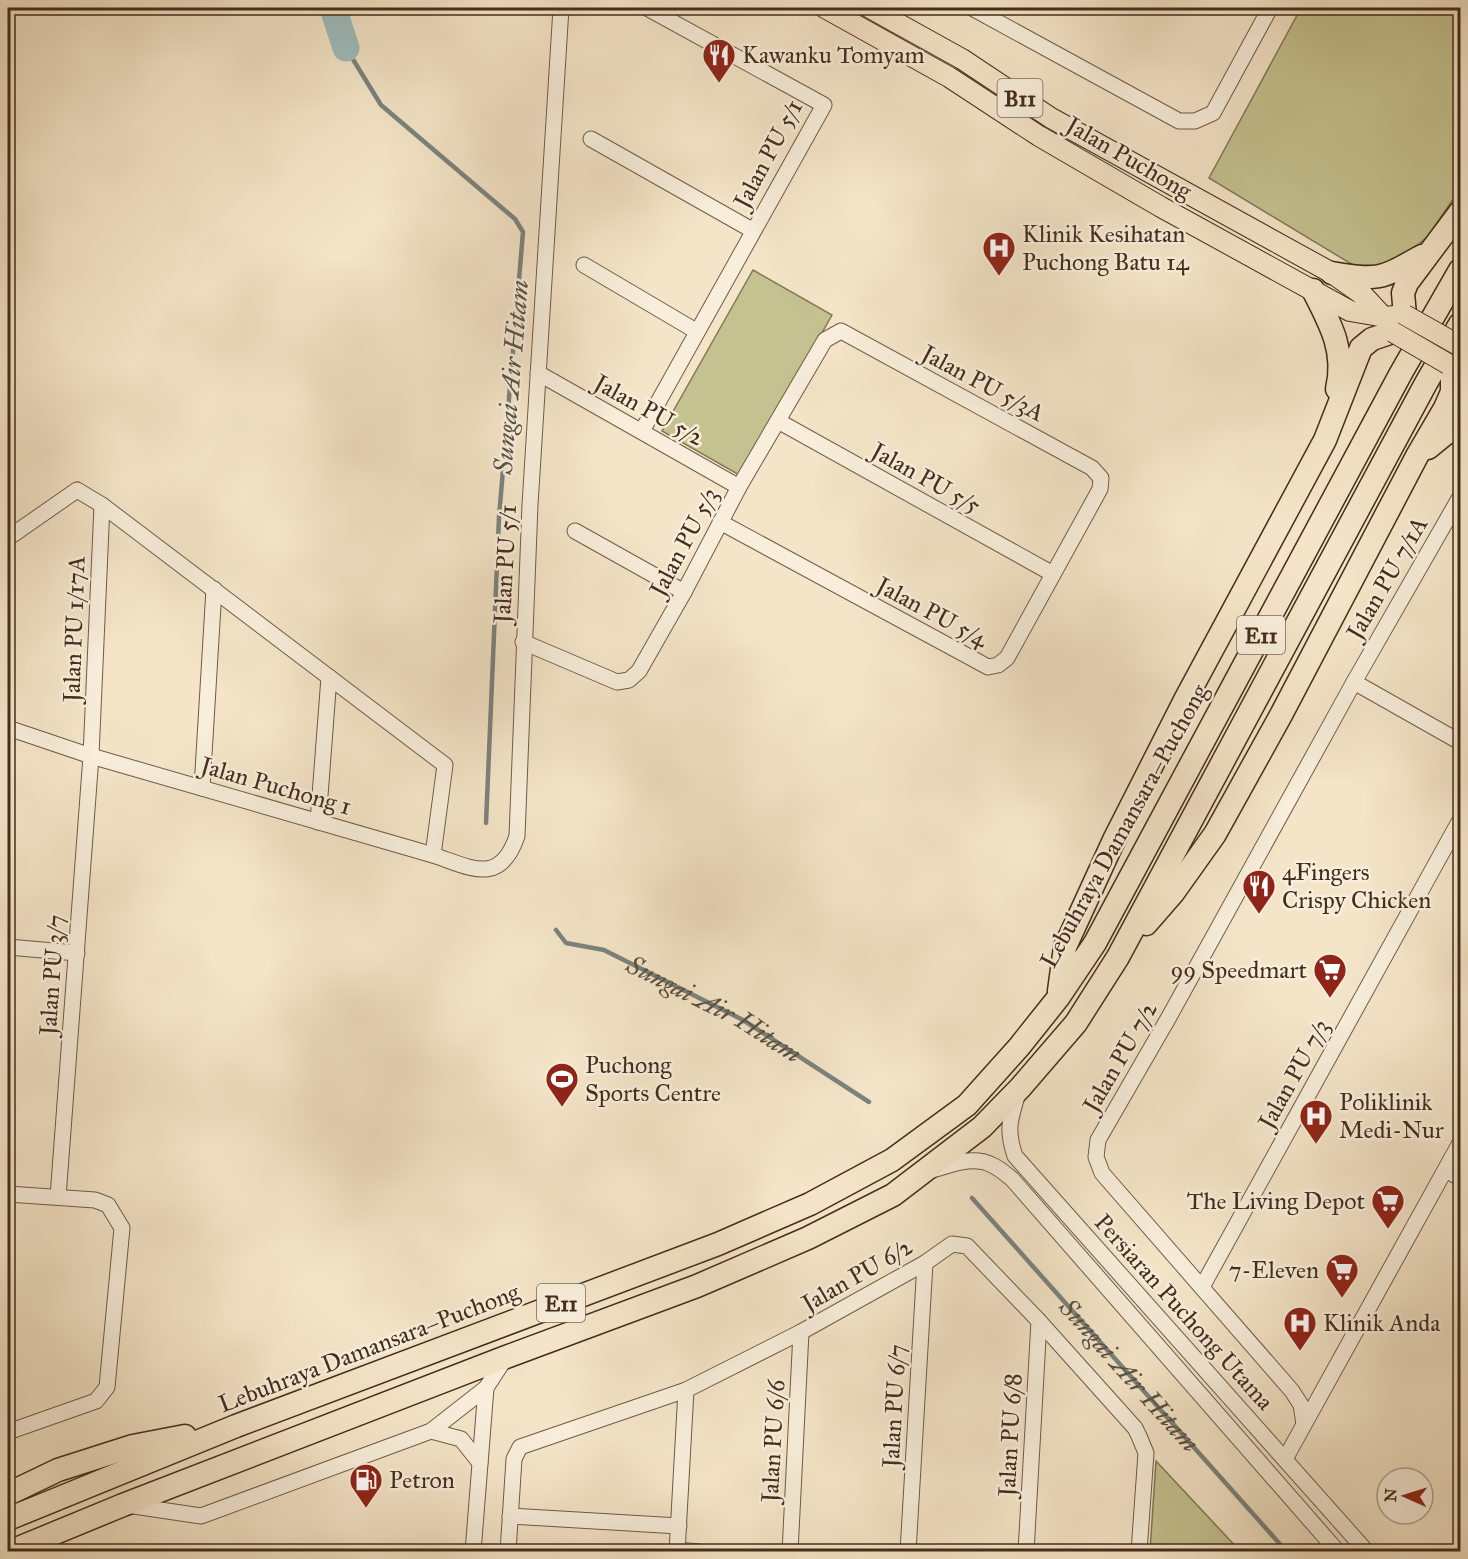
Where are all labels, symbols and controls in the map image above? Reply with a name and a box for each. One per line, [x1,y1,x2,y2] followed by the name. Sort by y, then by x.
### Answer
[701,37,737,84] restaurant icon: Kawanku Tomyam
[742,40,925,70] place label: Kawanku Tomyam
[998,79,1042,117] road number: B11
[725,95,809,216] street label: Jalan PU 5/1
[1058,108,1198,206] street label: Jalan Puchong
[1022,219,1189,277] place label: Klinik Kesihatan Puchong Batu 14
[981,230,1017,277] hospital icon: Klinik Kesihatan Puchong Batu 14
[486,279,535,476] water label: Sungai Air Hitam
[914,337,1050,428] street label: Jalan PU 5/3A
[586,366,709,453] street label: Jalan PU 5/2
[863,434,986,520] street label: Jalan PU 5/5
[641,483,725,604] street label: Jalan PU 5/3
[487,504,523,627] street label: Jalan PU 5/1
[1338,511,1434,647] street label: Jalan PU 7/1A
[56,555,92,706] street label: Jalan PU 1/17A
[868,569,993,654] street label: Jalan PU 5/4
[1237,616,1285,654] road number: E11
[1033,678,1215,973] street label: Lebuhraya Damansara–Puchong
[194,749,355,822] street label: Jalan Puchong 1
[1282,857,1431,915] place label: 4Fingers Crispy Chicken
[1241,868,1277,915] restaurant icon: 4Fingers Crispy Chicken
[33,914,71,1039] street label: Jalan PU 3/7
[621,948,808,1070] water label: Sungai Air Hitam
[1312,952,1348,999] supermarket icon: 99 Speedmart
[1170,955,1308,985] place label: 99 Speedmart
[1075,996,1164,1120] street label: Jalan PU 7/2
[1250,1014,1336,1137] street label: Jalan PU 7/3
[585,1050,721,1108] place label: Puchong Sports Centre
[544,1061,580,1108] sports icon: Puchong Sports Centre
[1339,1087,1444,1145] place label: Poliklinik Medi-Nur
[1298,1098,1334,1145] hospital icon: Poliklinik Medi-Nur
[1370,1183,1406,1230] supermarket icon: The Living Depot
[1187,1186,1366,1216] place label: The Living Depot
[1088,1208,1281,1417] street label: Persiaran Puchong Utama
[794,1231,918,1320] street label: Jalan PU 6/2
[1324,1252,1360,1299] supermarket icon: 7-Eleven
[1229,1255,1319,1285] place label: 7-Eleven
[214,1276,524,1419] street label: Lebuhraya Damansara–Puchong
[537,1284,585,1322] road number: E11
[1052,1291,1206,1459] water label: Sungai Air Hitam
[1282,1305,1318,1352] hospital icon: Klinik Anda
[1323,1308,1441,1338] place label: Klinik Anda
[876,1344,912,1471] street label: Jalan PU 6/7
[992,1373,1028,1500] street label: Jalan PU 6/8
[755,1378,791,1506] street label: Jalan PU 6/6
[348,1462,384,1509] fuel station icon: Petron
[389,1465,455,1495] place label: Petron
[1375,1466,1435,1526] north arrow
[1381,1488,1400,1503] text: N

